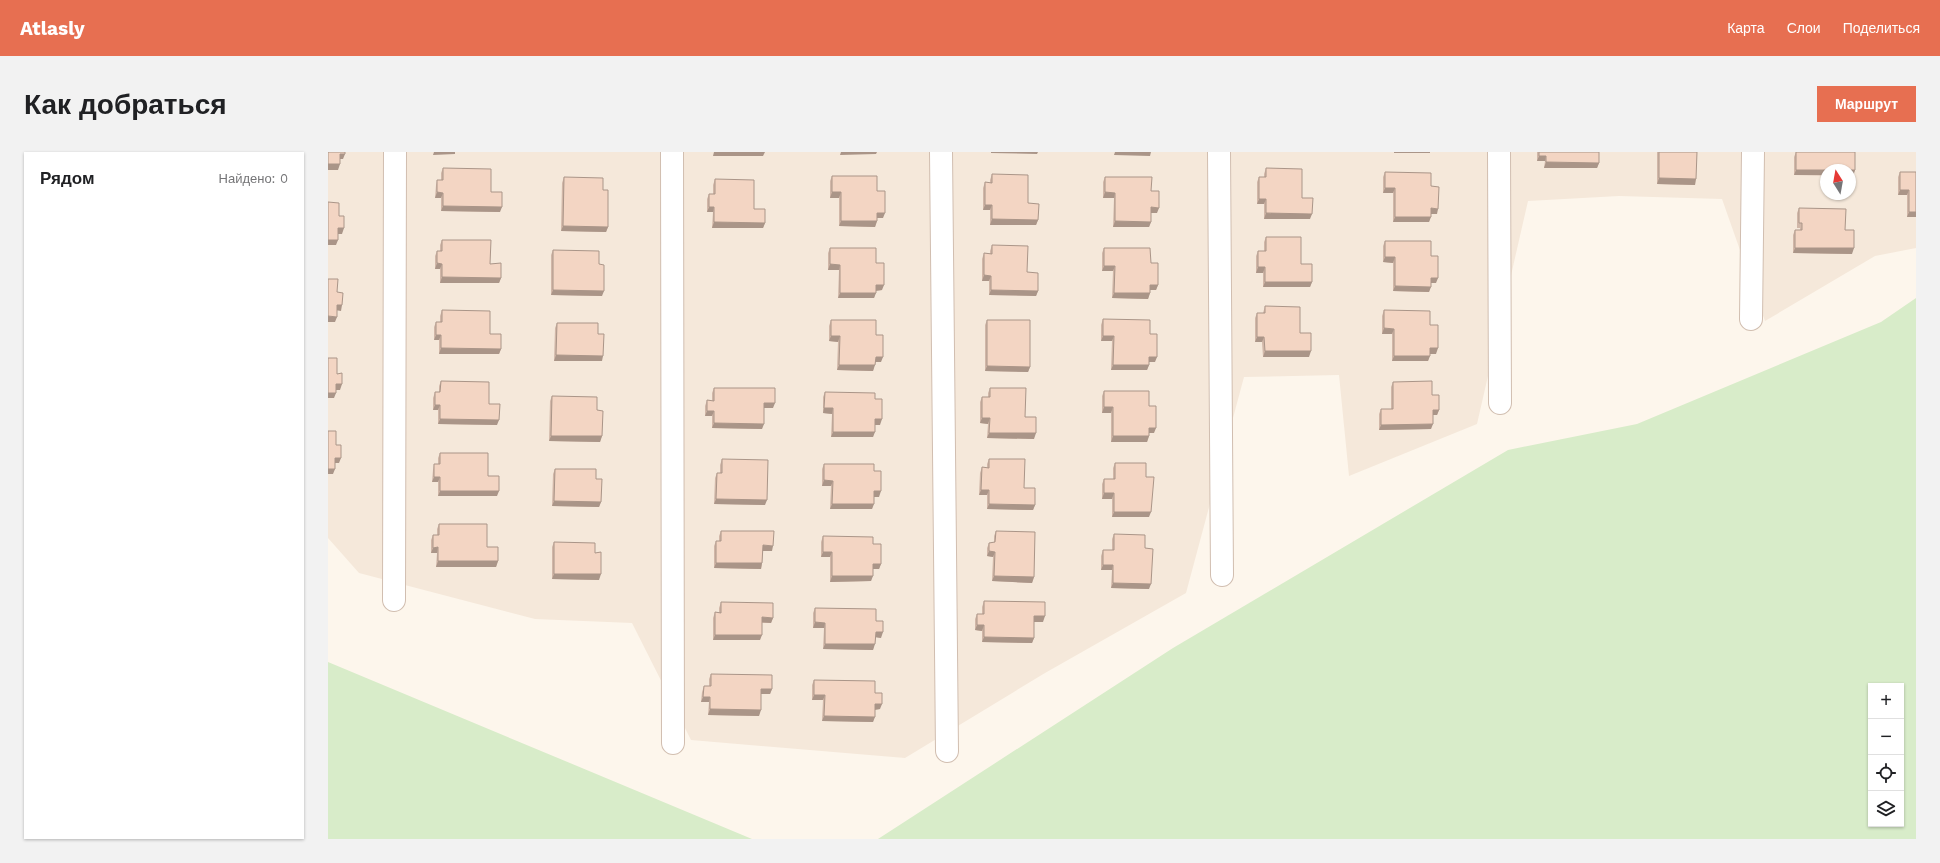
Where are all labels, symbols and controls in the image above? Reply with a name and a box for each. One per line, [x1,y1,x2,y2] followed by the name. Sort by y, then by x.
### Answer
[20,17,85,40] text: Atlasly
[1727,20,1765,36] text: Карта
[1787,20,1821,36] text: Слои
[1843,20,1920,36] text: Поделиться
[1817,86,1916,122] button: Маршрут
[24,88,227,121] text: Как добраться
[1820,164,1856,200] north arrow
[40,168,95,188] text: Рядом
[219,171,288,186] text: Найдено: 0
[1868,683,1904,827] map controls
[1868,683,1904,719] button: +
[1868,719,1904,755] button: −
[1868,755,1904,791] button: locate
[1868,791,1904,827] button: layers

